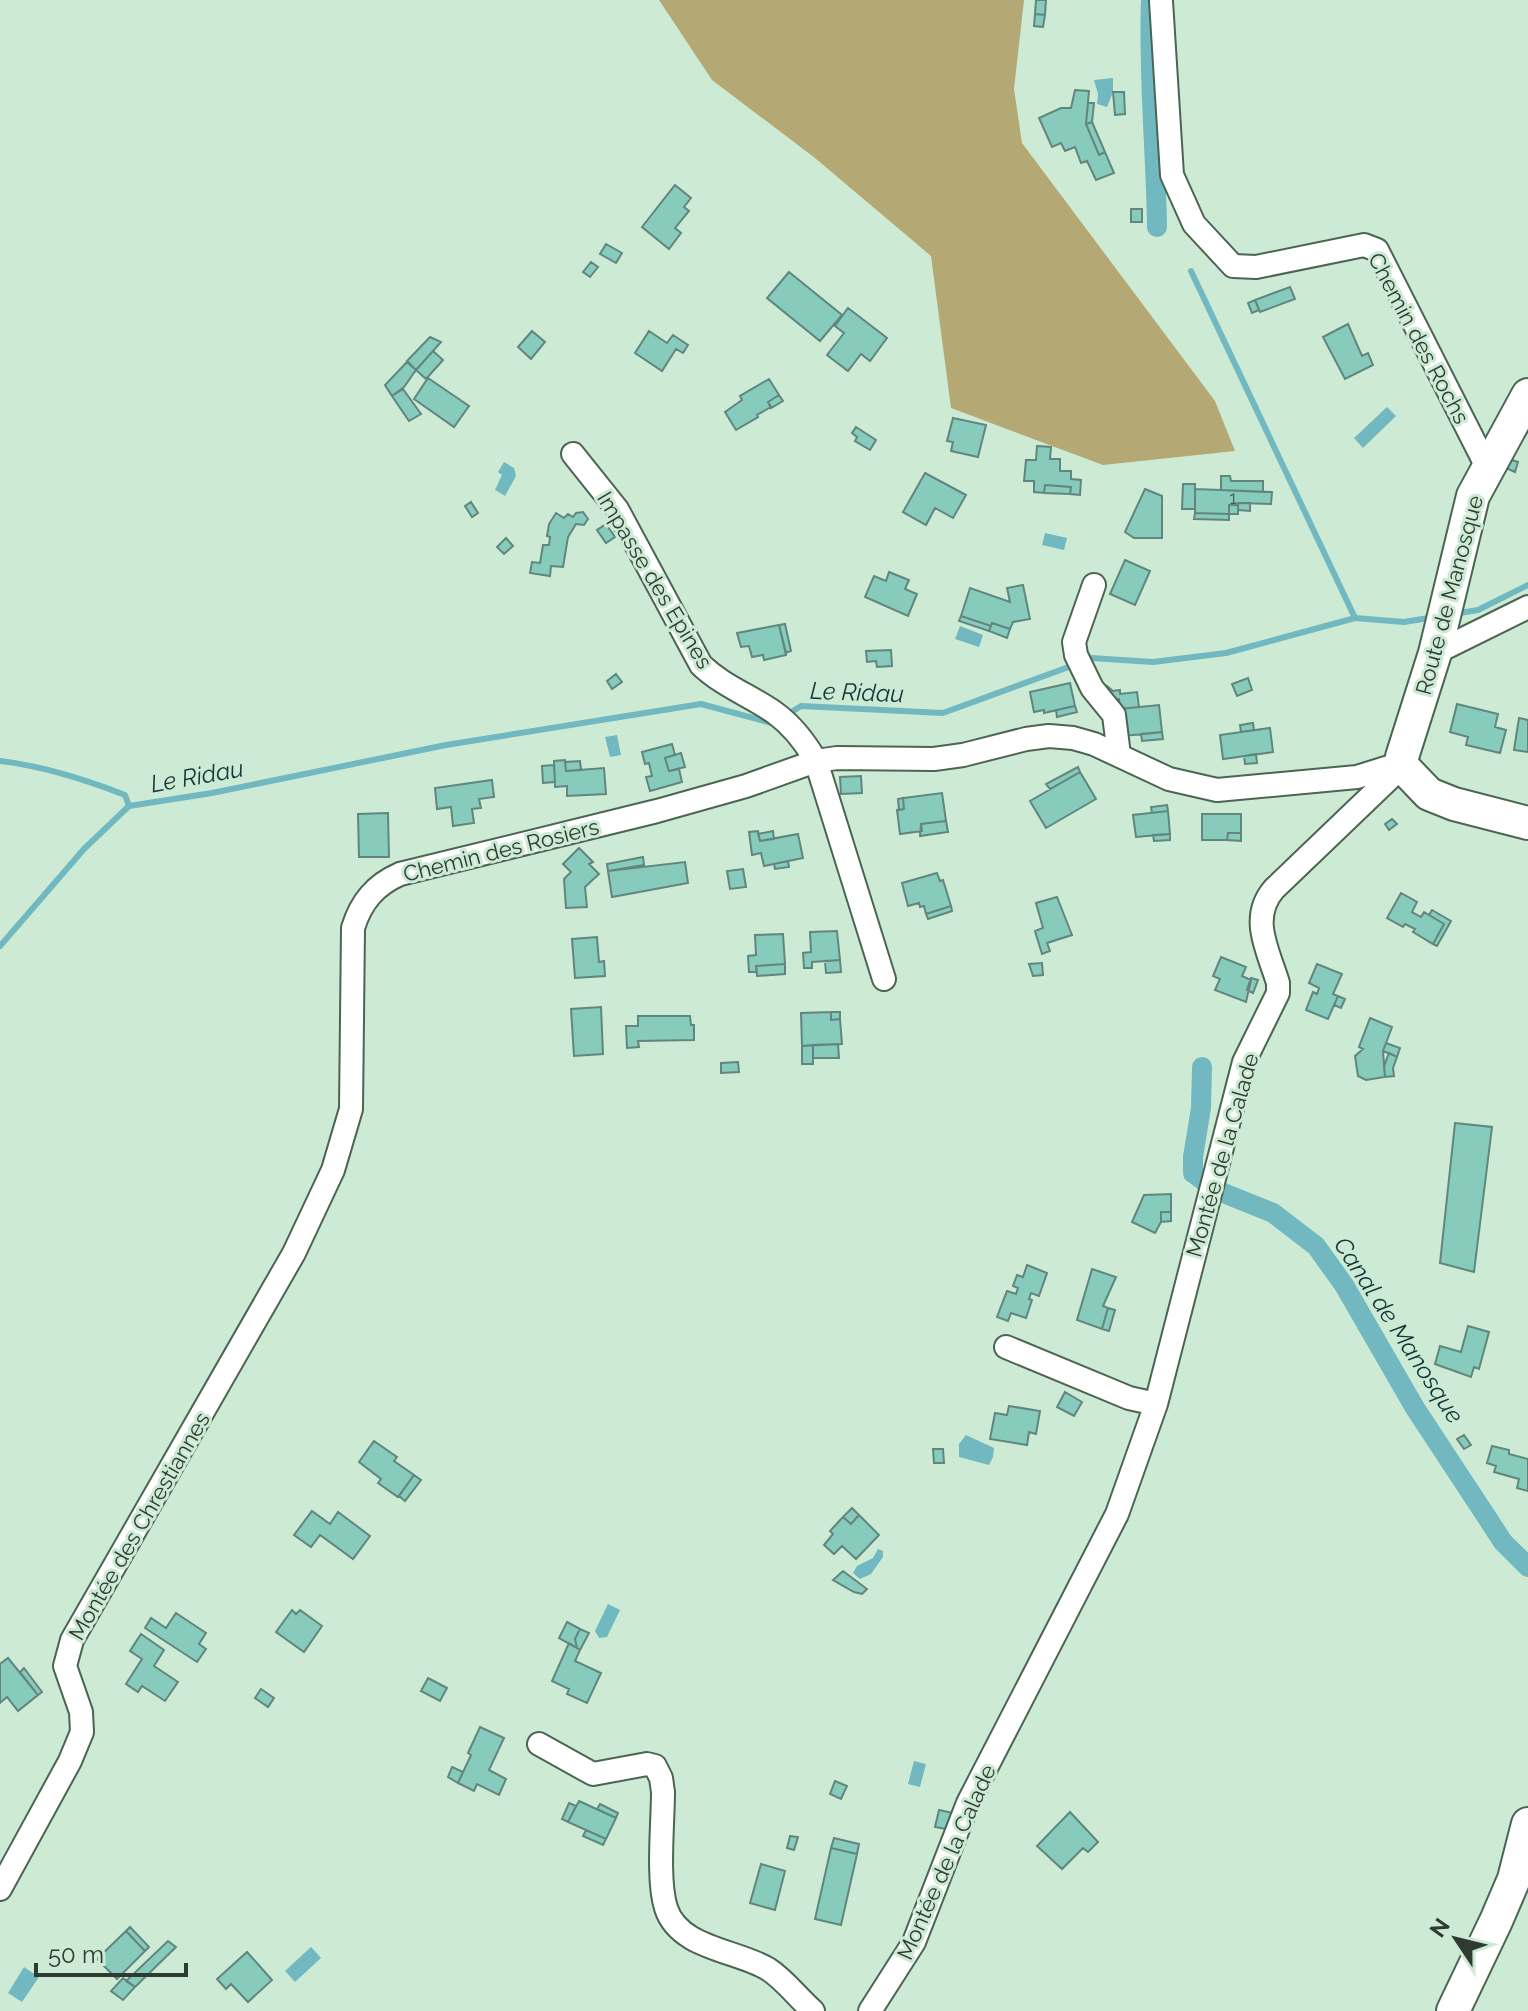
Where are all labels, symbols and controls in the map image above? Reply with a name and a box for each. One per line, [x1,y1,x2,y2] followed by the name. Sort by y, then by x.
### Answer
[1363,248,1475,428] street label: Chemin des Rochs
[592,487,718,673] street label: Impasse des Epines
[1229,487,1237,508] house number: 1
[1410,492,1488,698] street label: Route de Manosque
[809,676,905,708] water label: Le Ridau
[148,754,246,798] water label: Le Ridau
[400,813,602,887] street label: Chemin des Rosiers
[1180,1050,1264,1260] street label: Montée de la Calade
[1328,1231,1470,1429] water label: Canal de Manosque
[63,1408,215,1644] street label: Montée des Chrestiannes
[891,1760,1001,1964] street label: Montée de la Calade
[1416,1899,1496,1979] north arrow
[1424,1913,1455,1942] text: N
[36,1927,186,1977] scale bar
[48,1940,104,1969] text: 50 m

